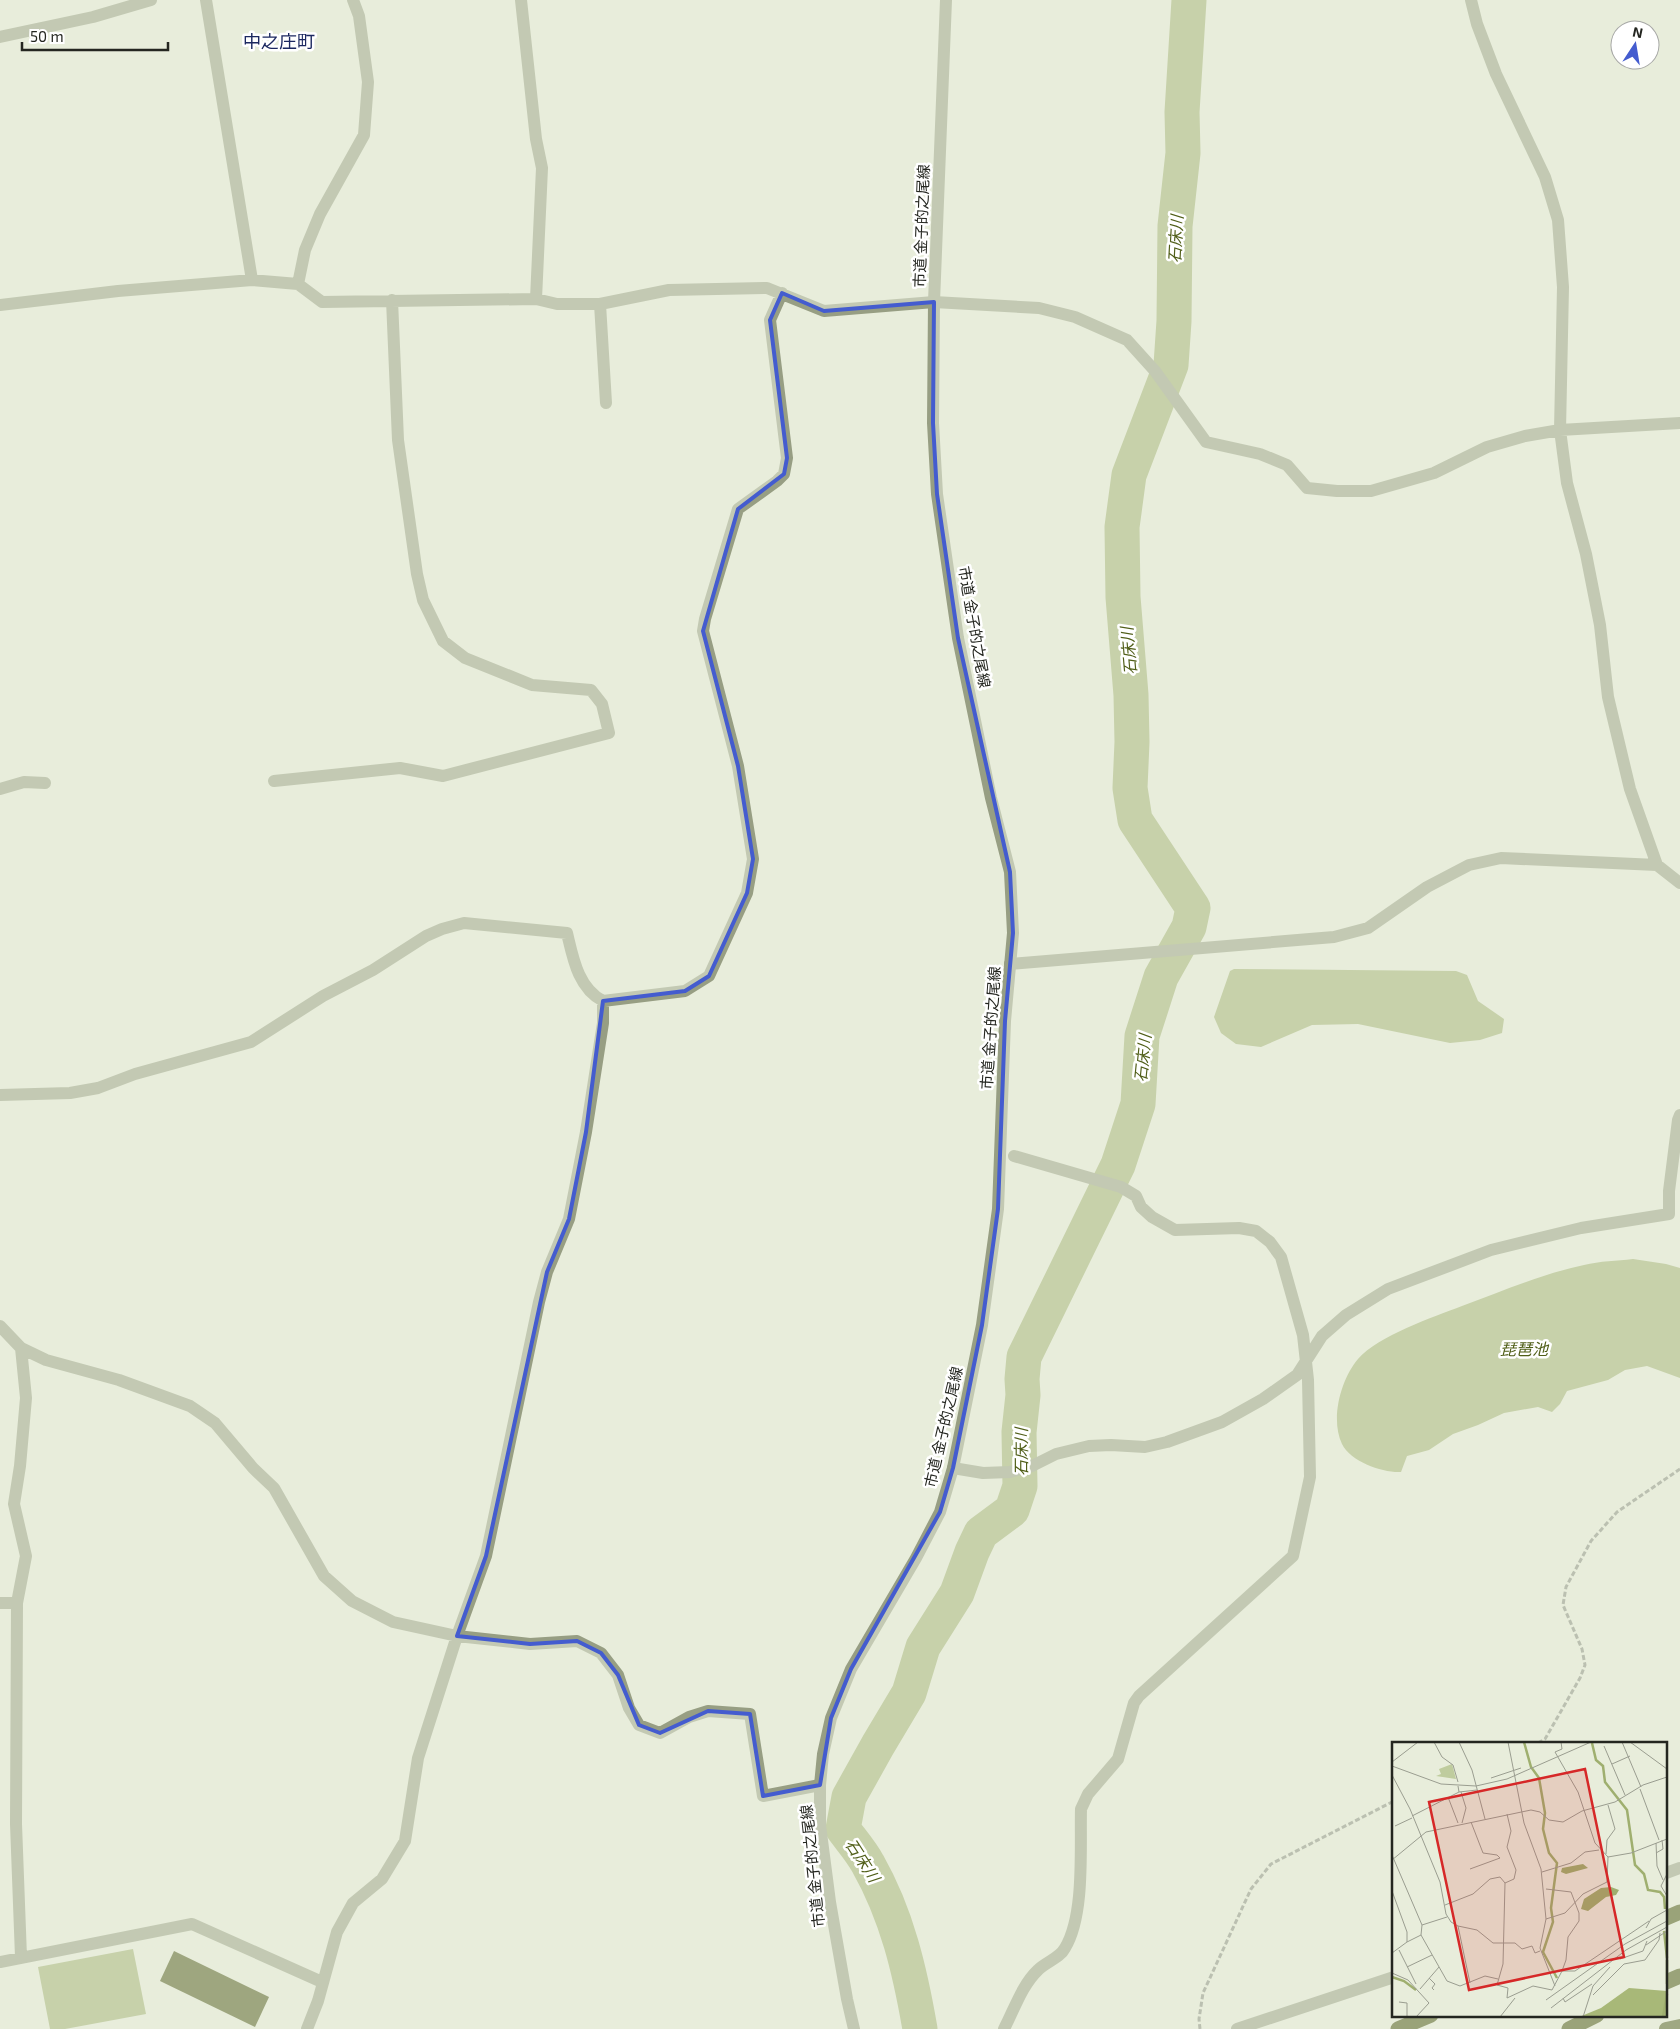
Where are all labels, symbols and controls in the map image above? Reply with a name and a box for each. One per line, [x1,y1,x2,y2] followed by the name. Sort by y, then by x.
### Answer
[22,20,169,52] scale bar
[1610,20,1660,70] north arrow
[1631,22,1645,41] text: N
[30,27,64,45] text: 50 m
[243,30,315,52] district label: 中之庄町
[910,164,932,288] street label: 市道 金子的之尾線
[1164,213,1186,263] water label: 石床川
[955,565,995,689] street label: 市道 金子的之尾線
[1116,624,1140,676] water label: 石床川
[977,966,1003,1090] street label: 市道 金子的之尾線
[1130,1031,1154,1083] water label: 石床川
[1500,1339,1550,1358] water label: 琵琶池
[920,1365,966,1489] street label: 市道 金子的之尾線
[1011,1426,1030,1476] water label: 石床川
[1392,1742,1668,2016] inset map
[797,1804,827,1928] street label: 市道 金子的之尾線
[842,1835,885,1887] water label: 石床川

